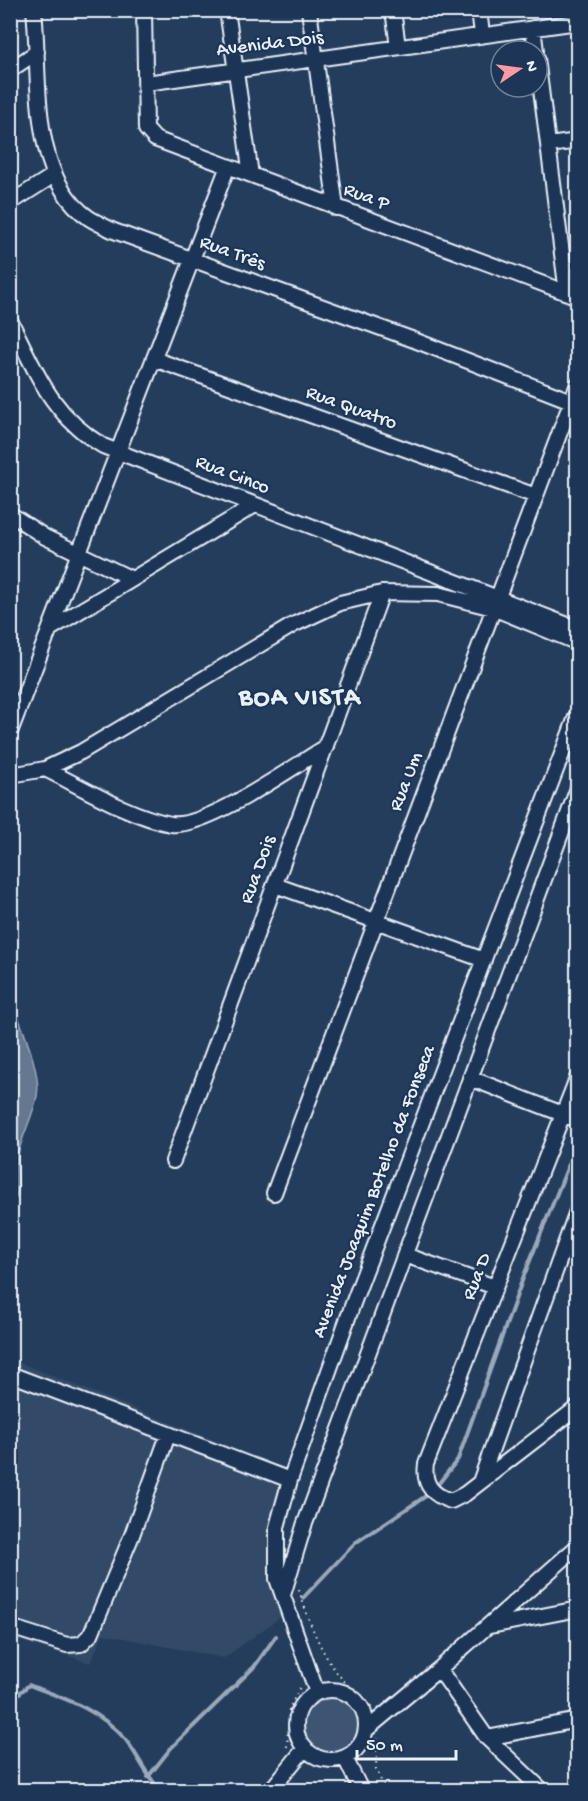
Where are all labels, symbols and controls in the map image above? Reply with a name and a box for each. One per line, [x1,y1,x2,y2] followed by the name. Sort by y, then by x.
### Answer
[215,27,325,63] street label: Avenida Dois
[489,39,549,99] north arrow
[520,59,541,74] text: N
[340,179,393,217] street label: Rua P
[196,232,269,277] street label: Rua Três
[302,382,400,436] street label: Rua Quatro
[192,451,272,501] street label: Rua Cinco
[238,684,361,715] district label: BOA VISTA
[385,749,429,815] street label: Rua Um
[236,832,282,907] street label: Rua Dois
[308,1042,442,1342] street label: Avenida Joaquim Botelho da Fonseca
[459,1249,498,1304] street label: Rua D
[357,1723,456,1761] scale bar
[366,1736,403,1757] text: 50 m

